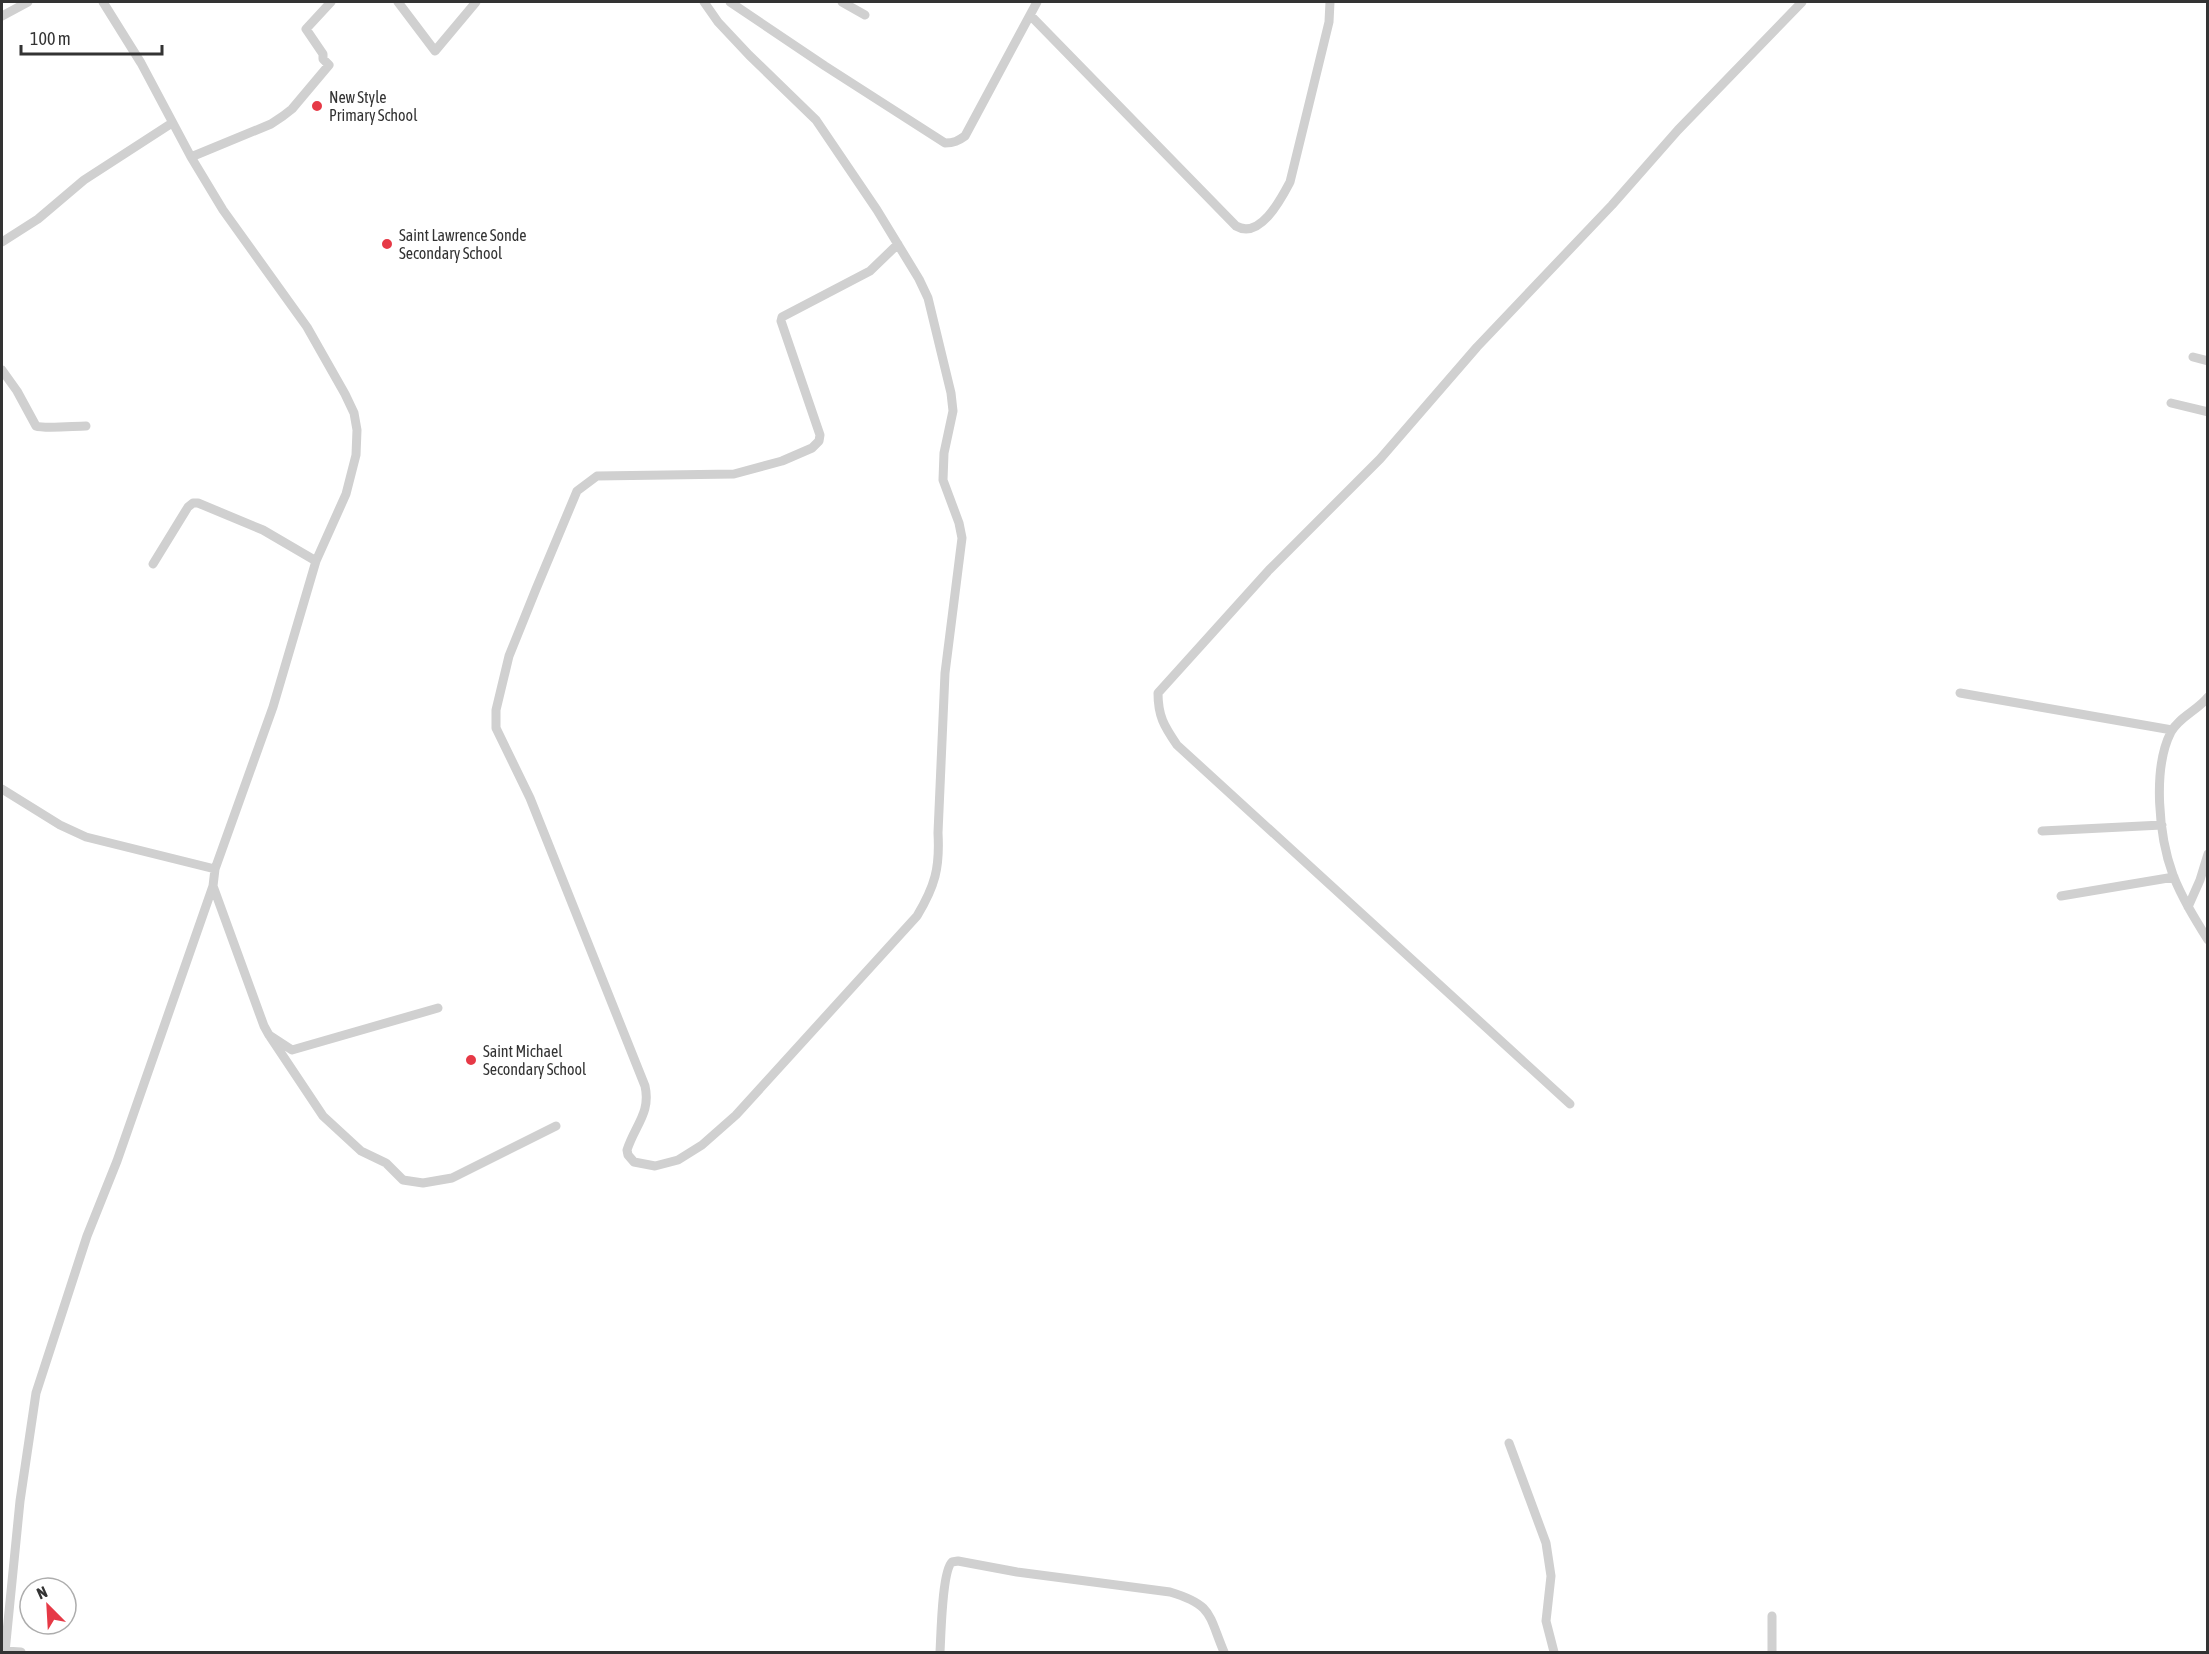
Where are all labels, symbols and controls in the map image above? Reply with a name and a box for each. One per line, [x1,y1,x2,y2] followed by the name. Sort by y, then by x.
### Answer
[21,18,162,56] scale bar
[30,28,71,49] text: 100 m
[329,88,418,125] place label: New Style Primary School
[310,99,324,113] marker: New Style Primary School
[399,226,527,263] place label: Saint Lawrence Sonde Secondary School
[380,237,394,251] marker: Saint Lawrence Sonde Secondary School
[483,1042,587,1079] place label: Saint Michael Secondary School
[464,1053,478,1067] marker: Saint Michael Secondary School
[18,1576,78,1636] north arrow
[34,1582,50,1602] text: N

